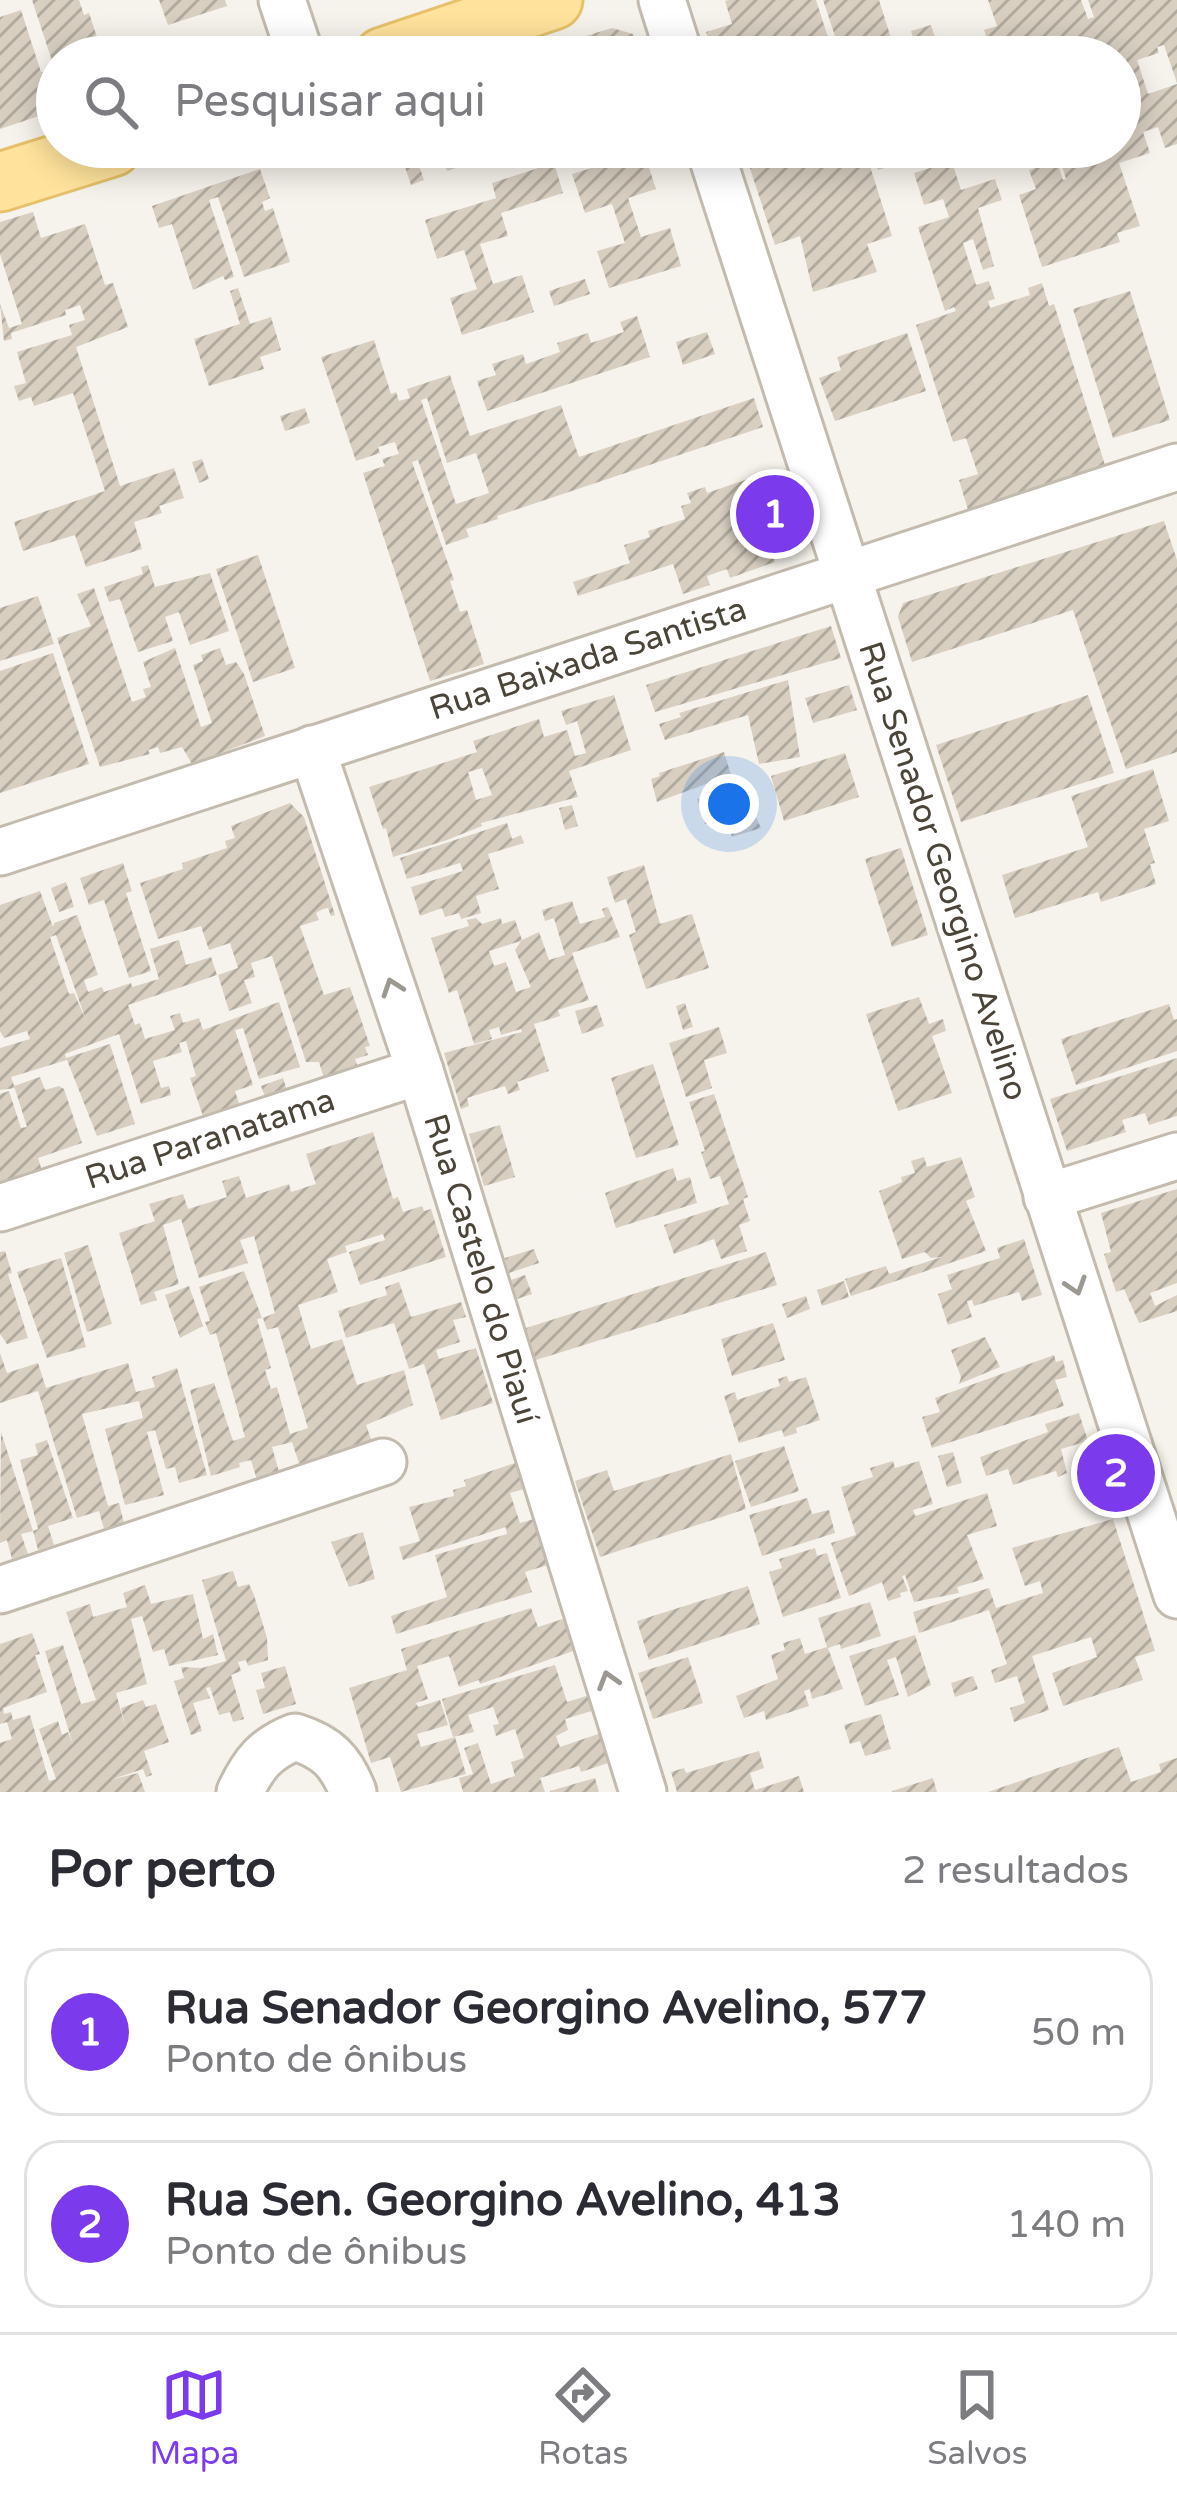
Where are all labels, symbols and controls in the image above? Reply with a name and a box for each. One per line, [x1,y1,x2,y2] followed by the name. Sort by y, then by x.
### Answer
[36,36,1141,168] search box
[78,69,144,135] icon: search
[174,75,486,129] text: Pesquisar aqui
[736,469,814,559] pin: 1
[425,589,751,729] street label: Rua Baixada Santista
[850,637,1036,1105] street label: Rua Senador Georgino Avelino
[699,774,759,834] your location
[382,978,406,999] one-way arrow
[80,1080,340,1198] street label: Rua Paranatama
[415,1109,547,1429] street label: Rua Castelo do Piauí
[1061,1275,1086,1296] one-way arrow
[1077,1428,1155,1518] pin: 2
[597,1670,622,1691] one-way arrow
[48,1839,276,1901] text: Por perto
[902,1847,1129,1894] text: 2 resultados
[165,1982,927,2036] text: Rua Senador Georgino Avelino, 577
[78,2009,102,2056] text: 1
[1031,2009,1126,2056] text: 50 m
[165,2036,467,2083] text: Ponto de ônibus
[165,2174,841,2228] text: Rua Sen. Georgino Avelino, 413
[78,2201,102,2248] text: 2
[1007,2201,1126,2248] text: 140 m
[165,2228,467,2275] text: Ponto de ônibus
[149,2362,239,2473] tab: Mapa
[538,2362,628,2473] tab: Rotas
[927,2362,1028,2473] tab: Salvos

